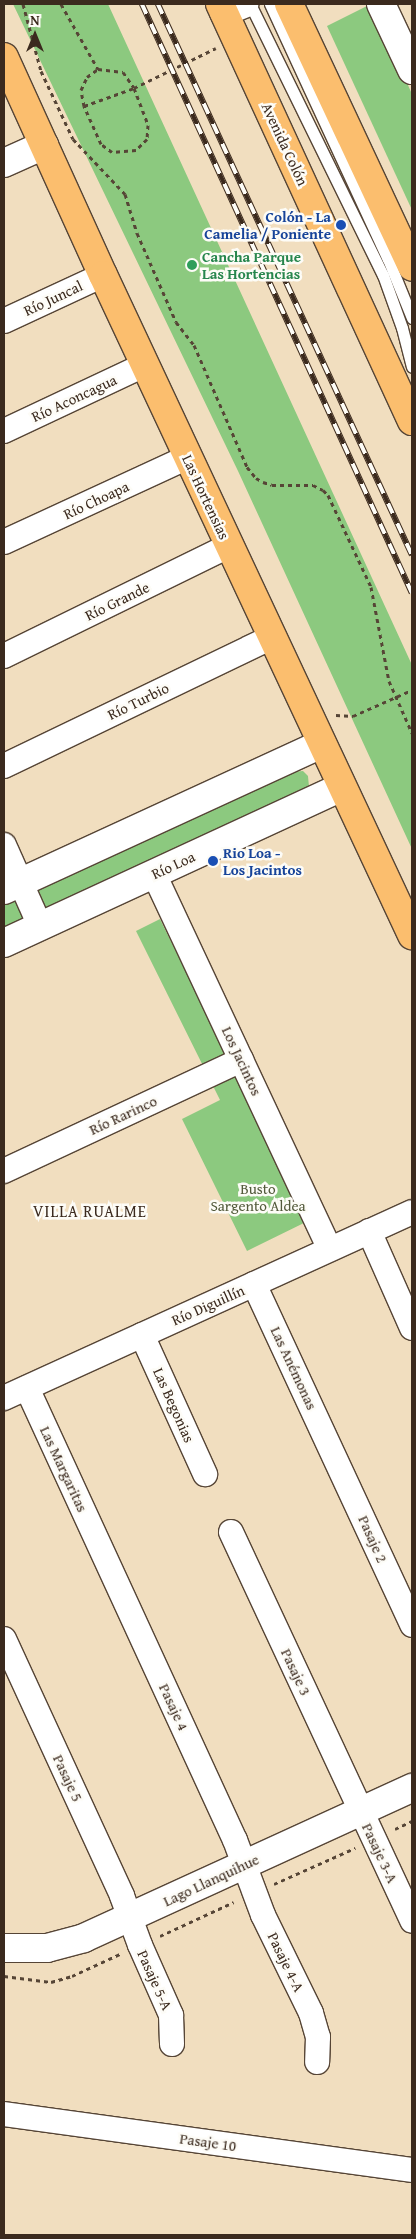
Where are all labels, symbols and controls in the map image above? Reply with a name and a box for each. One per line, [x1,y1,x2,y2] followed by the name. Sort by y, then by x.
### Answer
[10,10,60,60] north arrow
[30,10,40,30] text: N
[258,100,312,188] street label: Avenida Colón
[204,207,331,242] place label: Colón - La Camelia / Poniente
[335,219,347,231] marker: Colón - La Camelia / Poniente
[202,247,301,282] place label: Cancha Parque Las Hortencias
[186,259,198,271] marker: Cancha Parque Las Hortencias
[21,277,85,319] street label: Río Juncal
[28,370,120,426] street label: Río Aconcagua
[179,452,233,542] street label: Las Hortensias
[60,477,132,523] street label: Río Choapa
[82,578,152,624] street label: Río Grande
[104,678,172,724] street label: Río Turbio
[223,843,302,878] place label: Rio Loa - Los Jacintos
[148,847,198,883] street label: Río Loa
[207,855,219,867] marker: Rio Loa - Los Jacintos
[218,1024,266,1098] street label: Los Jacintos
[86,1091,160,1139] street label: Río Rarinco
[210,1179,306,1214] park label: Busto Sargento Aldea
[32,1201,148,1221] district label: VILLA RUALME
[169,1281,247,1329] street label: Río Diguillín
[267,1324,321,1412] street label: Las Anémonas
[150,1365,198,1445] street label: Las Begonias
[36,1423,92,1515] street label: Las Margaritas
[355,1513,391,1565] street label: Pasaje 2
[277,1646,315,1698] street label: Pasaje 3
[155,1681,193,1733] street label: Pasaje 4
[49,1752,87,1804] street label: Pasaje 5
[358,1820,402,1886] street label: Pasaje 3-A
[160,1850,262,1910] street label: Lago Llanquihue
[264,1929,308,1995] street label: Pasaje 4-A
[134,1947,176,2013] street label: Pasaje 5-A
[179,2129,237,2155] street label: Pasaje 10

